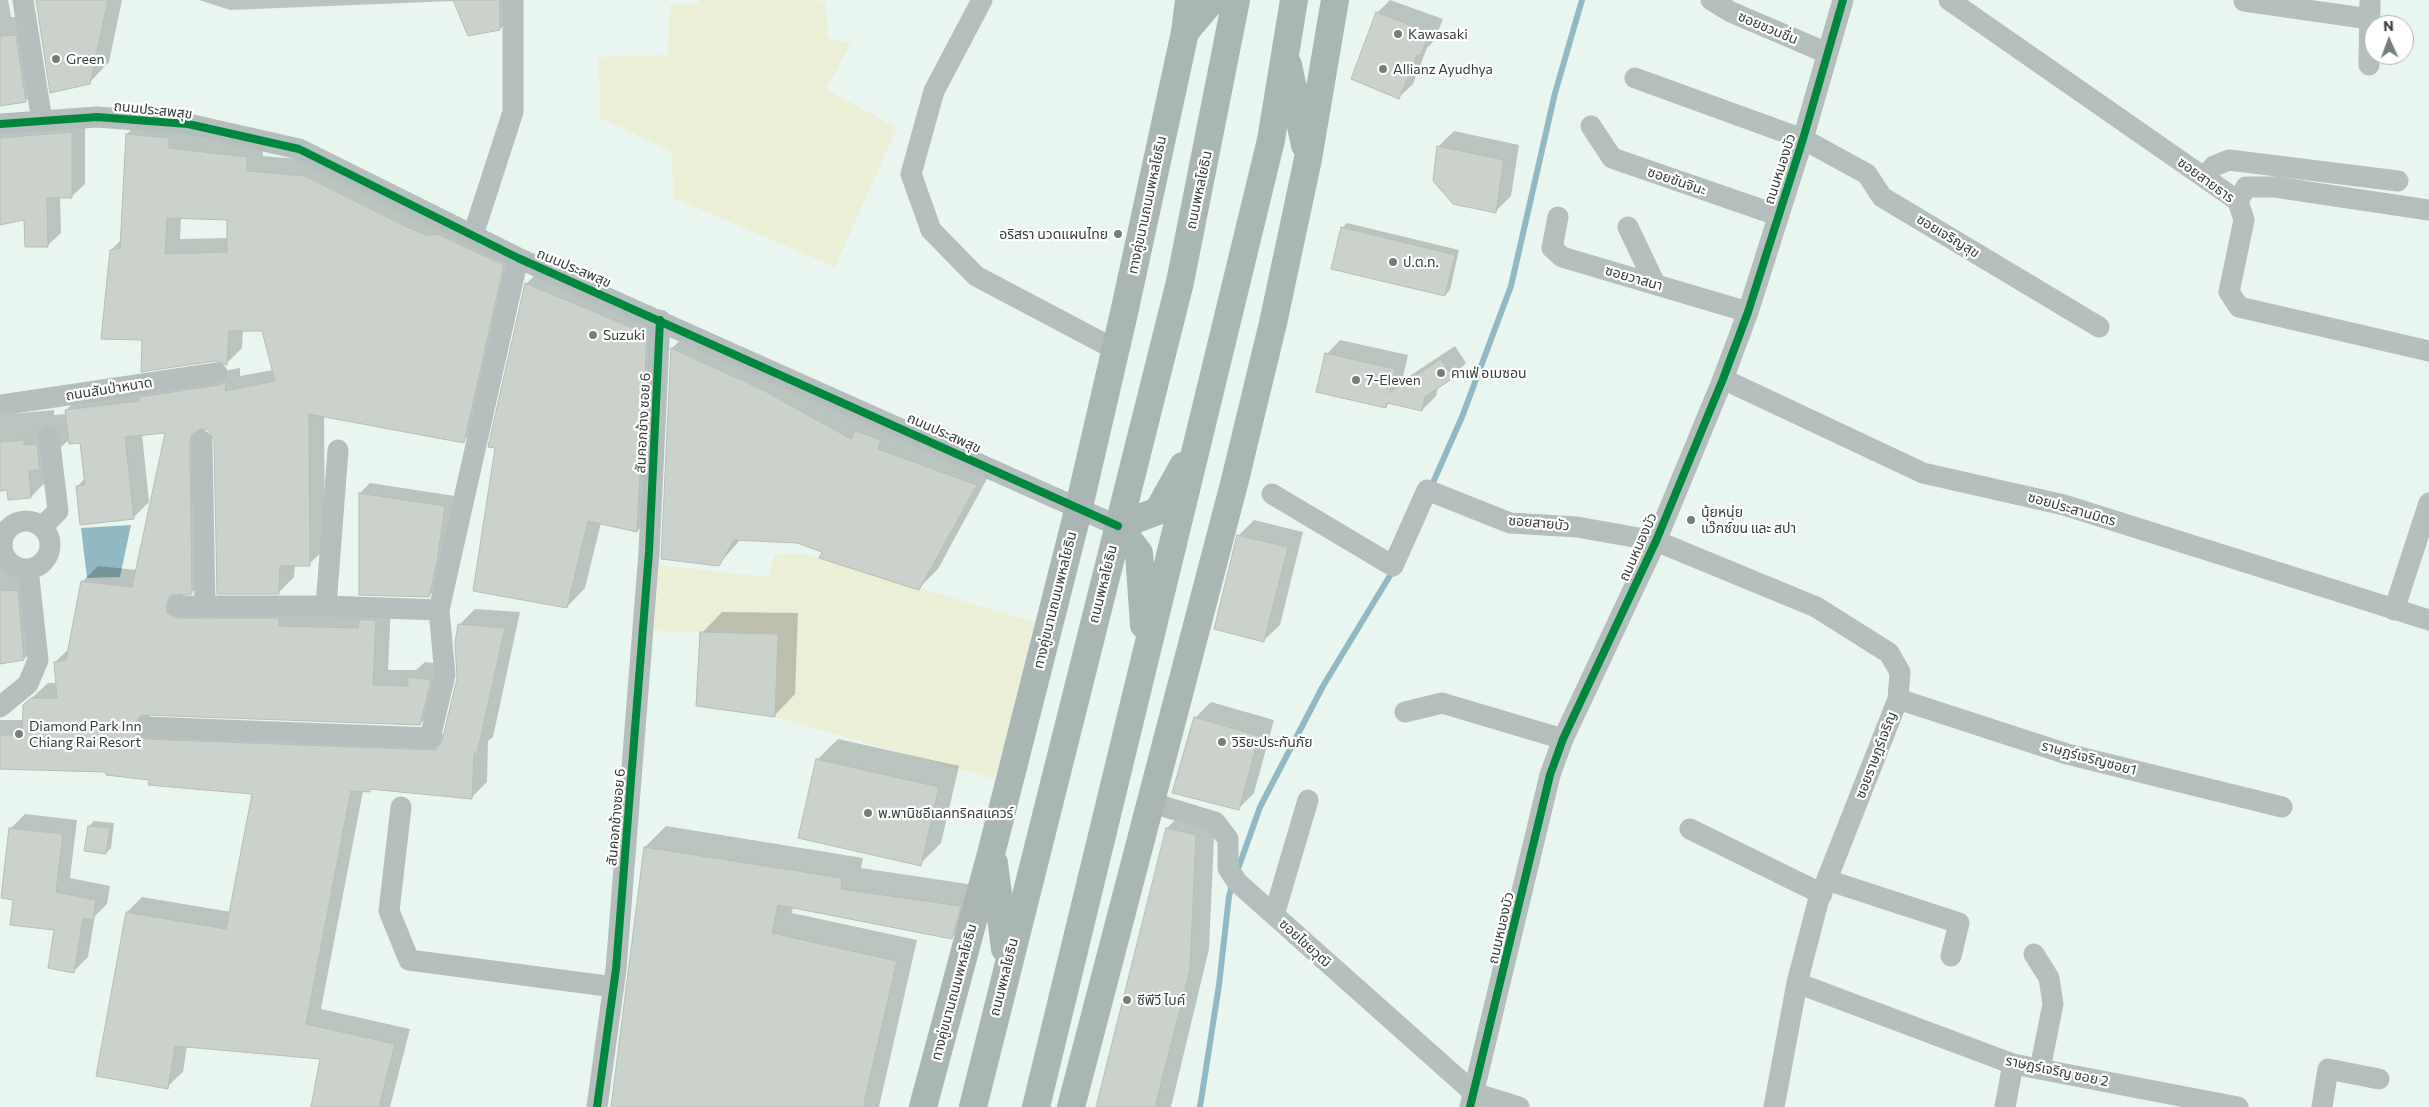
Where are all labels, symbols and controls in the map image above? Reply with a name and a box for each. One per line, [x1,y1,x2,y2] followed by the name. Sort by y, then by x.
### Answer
[1735,8,1801,48] street label: ซอยชวนชื่น
[2364,15,2414,65] north arrow
[2383,17,2394,34] text: N
[1408,26,1468,42] place label: Kawasaki
[1392,28,1404,40] marker: Kawasaki
[66,51,104,67] place label: Green
[50,53,62,65] marker: Green
[1393,61,1493,77] place label: Allianz Ayudhya
[1377,63,1389,75] marker: Allianz Ayudhya
[113,98,193,122] street label: ถนนประสพสุข
[1761,132,1799,206] street label: ถนนหนองบัว
[1124,134,1170,276] street label: ทางคู่ขนานถนนพหลโยธิน
[1182,149,1216,231] street label: ถนนพหลโยธิน
[2174,154,2238,206] street label: ซอยสายธาร
[1645,163,1709,199] street label: ซอยขันจินะ
[1913,211,1983,261] street label: ซอยเจริญสุข
[999,226,1108,242] place label: อริสรา นวดแผนไทย
[1112,228,1124,240] marker: อริสรา นวดแผนไทย
[534,245,614,291] street label: ถนนประสพสุข
[1403,254,1439,270] place label: ป.ต.ท.
[1387,256,1399,268] marker: ป.ต.ท.
[1603,262,1665,294] street label: ซอยวาสนา
[603,327,645,343] place label: Suzuki
[587,329,599,341] marker: Suzuki
[1451,365,1527,381] place label: คาเฟ่ อเมซอน
[1435,367,1447,379] marker: คาเฟ่ อเมซอน
[632,372,654,474] street label: สันคอกช้าง ซอย 6
[1366,372,1421,388] place label: 7-Eleven
[65,374,153,404] street label: ถนนสันป่าหนาด
[1350,374,1362,386] marker: 7-Eleven
[904,409,984,457] street label: ถนนประสพสุข
[2026,488,2118,530] street label: ซอยประสานมิตร
[1701,504,1796,536] place label: นุ้ยหนุ่ย แว๊กซ์ขน และ สปา
[1615,510,1661,584] street label: ถนนหนองบัว
[1508,512,1570,534] street label: ซอยสายบัว
[1685,514,1697,526] marker: นุ้ยหนุ่ย แว๊กซ์ขน และ สปา
[1030,530,1080,670] street label: ทางคู่ขนานถนนพหลโยธิน
[1085,543,1121,625] street label: ถนนพหลโยธิน
[1852,709,1900,801] street label: ซอยราษฎร์เจริญ
[29,718,142,750] place label: Diamond Park Inn Chiang Rai Resort
[13,728,25,740] marker: Diamond Park Inn Chiang Rai Resort
[1232,734,1313,750] place label: วิริยะประกันภัย
[1216,736,1228,748] marker: วิริยะประกันภัย
[2040,737,2138,779] street label: ราษฎร์เจริญซอย1
[603,768,629,866] street label: สันคอกช้างซอย 6
[878,805,1013,821] place label: พ.พานิชอีเลคทริคสแควร์
[862,807,874,819] marker: พ.พานิชอีเลคทริคสแควร์
[1485,890,1517,966] street label: ถนนหนองบัว
[1276,915,1334,971] street label: ซอยไชยวุฒิ
[928,922,980,1062] street label: ทางคู่ขนานถนนพหลโยธิน
[986,936,1022,1018] street label: ถนนพหลโยธิน
[1137,992,1185,1008] place label: ซีพีวี ไบค์
[1121,994,1133,1006] marker: ซีพีวี ไบค์
[2004,1052,2110,1090] street label: ราษฎร์เจริญ ซอย 2

